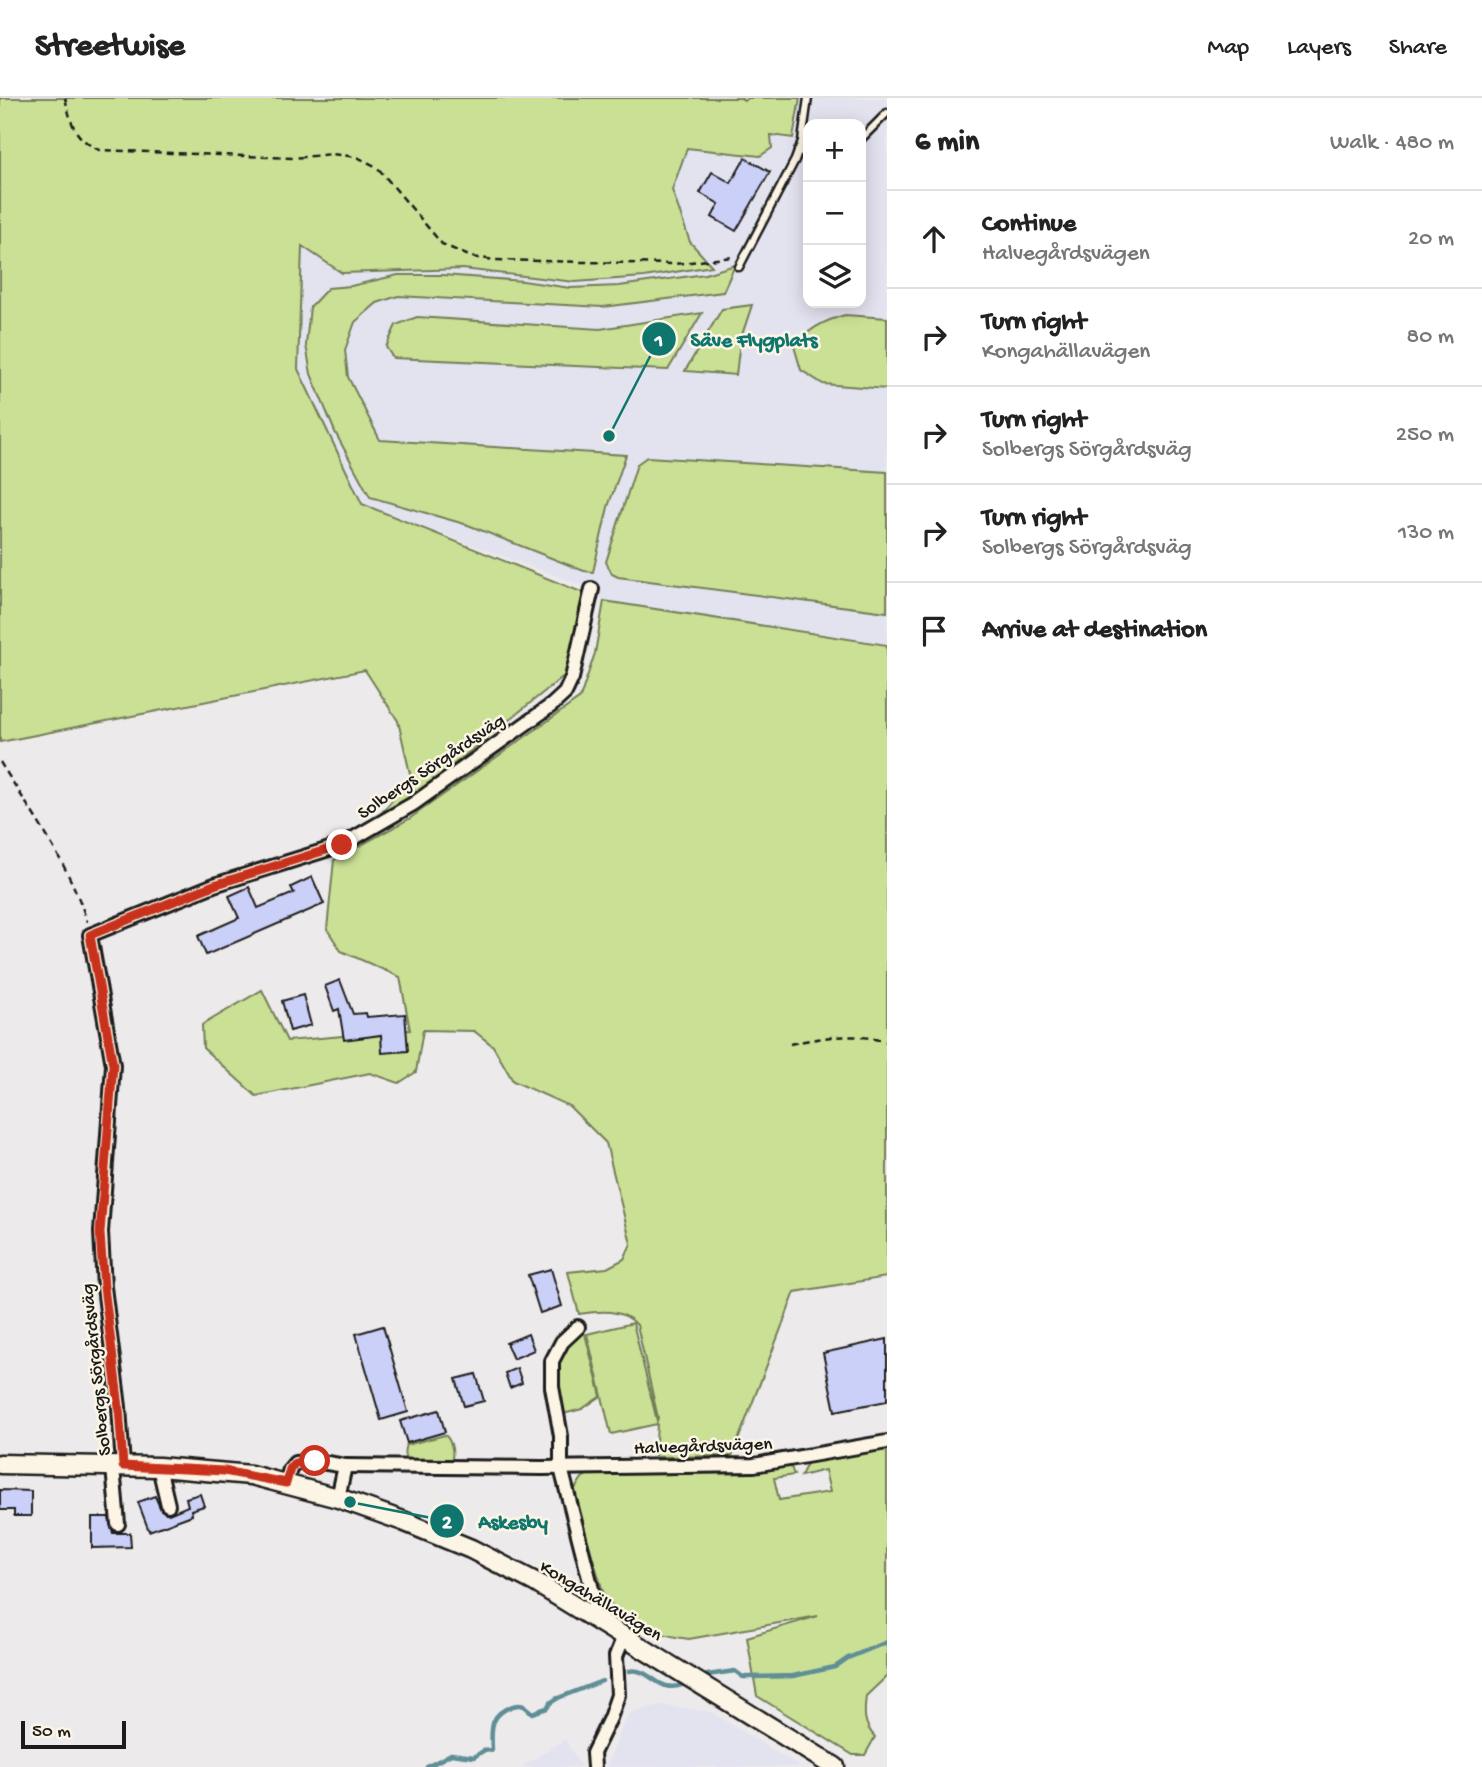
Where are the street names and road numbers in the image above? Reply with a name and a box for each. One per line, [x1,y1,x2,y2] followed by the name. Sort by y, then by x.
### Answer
[354,710,510,826] street label: Solbergs Sörgårdsväg
[77,1282,118,1457] street label: Solbergs Sörgårdsväg
[633,1434,773,1461] street label: Halvegårdsvägen
[535,1556,666,1648] street label: Kongahällavägen

